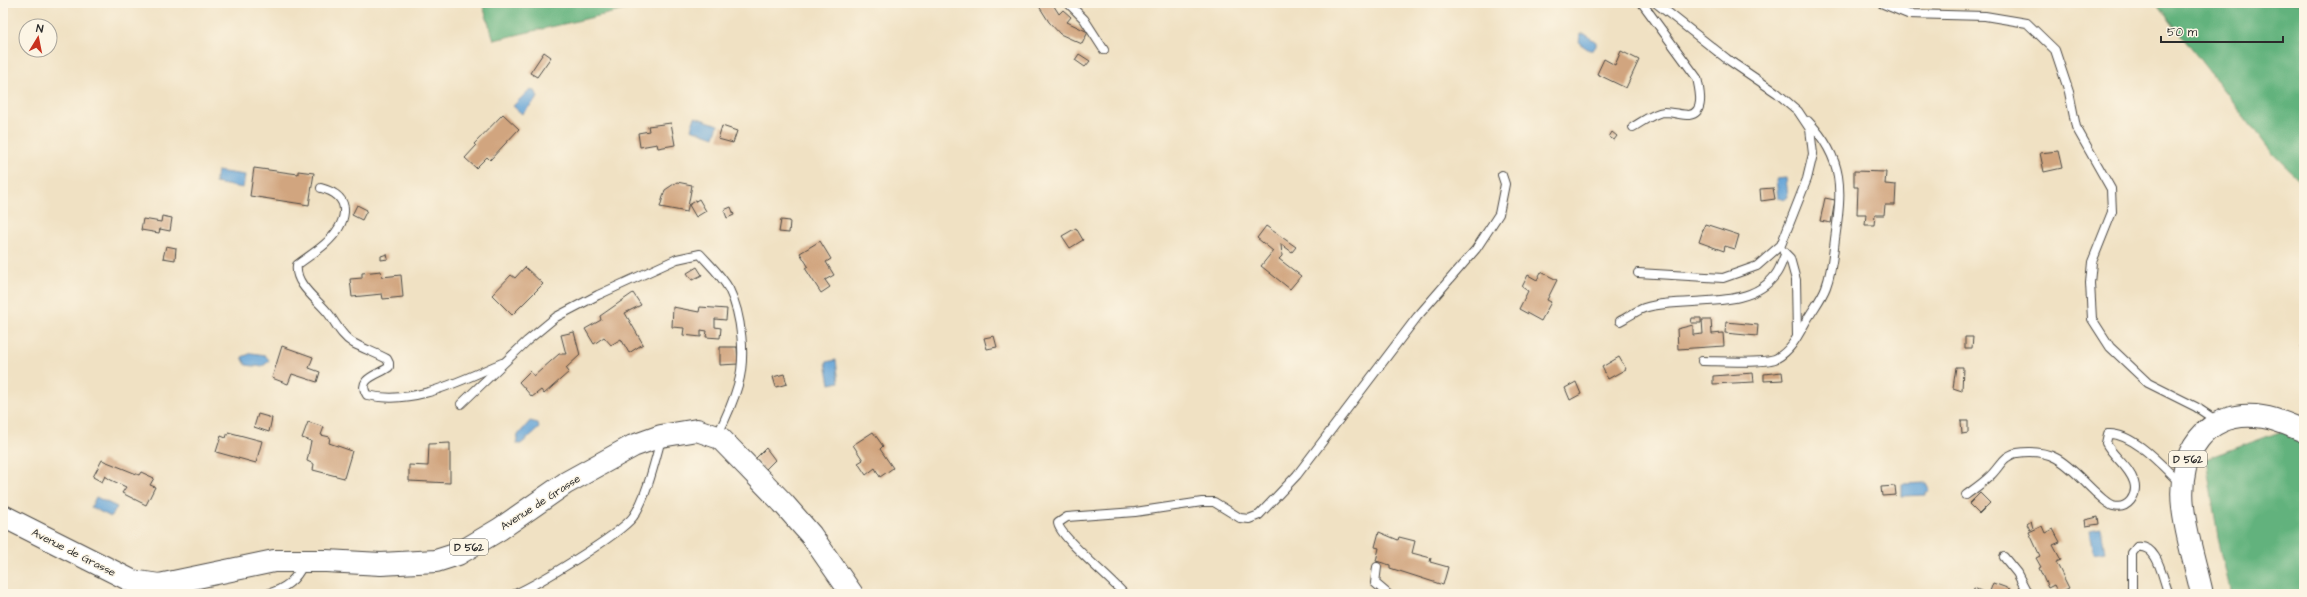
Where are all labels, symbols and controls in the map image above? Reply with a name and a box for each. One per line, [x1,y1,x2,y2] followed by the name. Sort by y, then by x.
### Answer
[18,18,58,58] north arrow
[2161,18,2283,44] scale bar
[35,21,44,37] text: N
[2167,24,2198,41] text: 50 m
[2169,451,2207,467] road number: D 562
[497,471,583,534] street label: Avenue de Grasse
[29,525,118,580] street label: Avenue de Grasse
[450,539,488,555] road number: D 562

